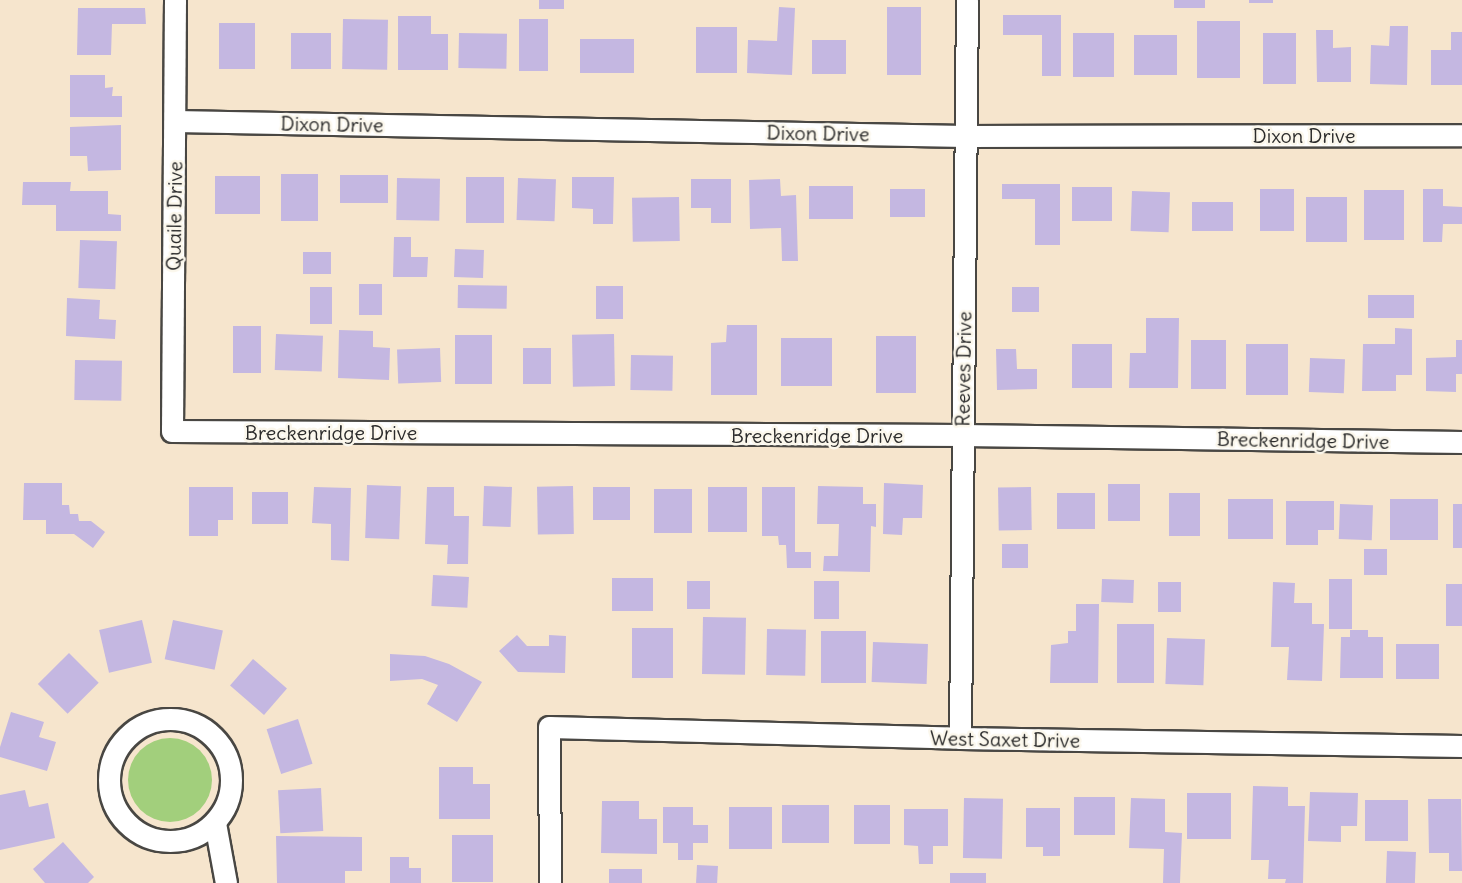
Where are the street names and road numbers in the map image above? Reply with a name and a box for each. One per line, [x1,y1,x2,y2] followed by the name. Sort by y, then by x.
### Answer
[280,111,384,137] street label: Dixon Drive
[766,120,870,146] street label: Dixon Drive
[1253,123,1355,147] street label: Dixon Drive
[161,161,187,271] street label: Quaile Drive
[950,311,976,427] street label: Reeves Drive
[245,420,417,444] street label: Breckenridge Drive
[731,423,903,447] street label: Breckenridge Drive
[1217,426,1389,454] street label: Breckenridge Drive
[930,726,1080,752] street label: West Saxet Drive

